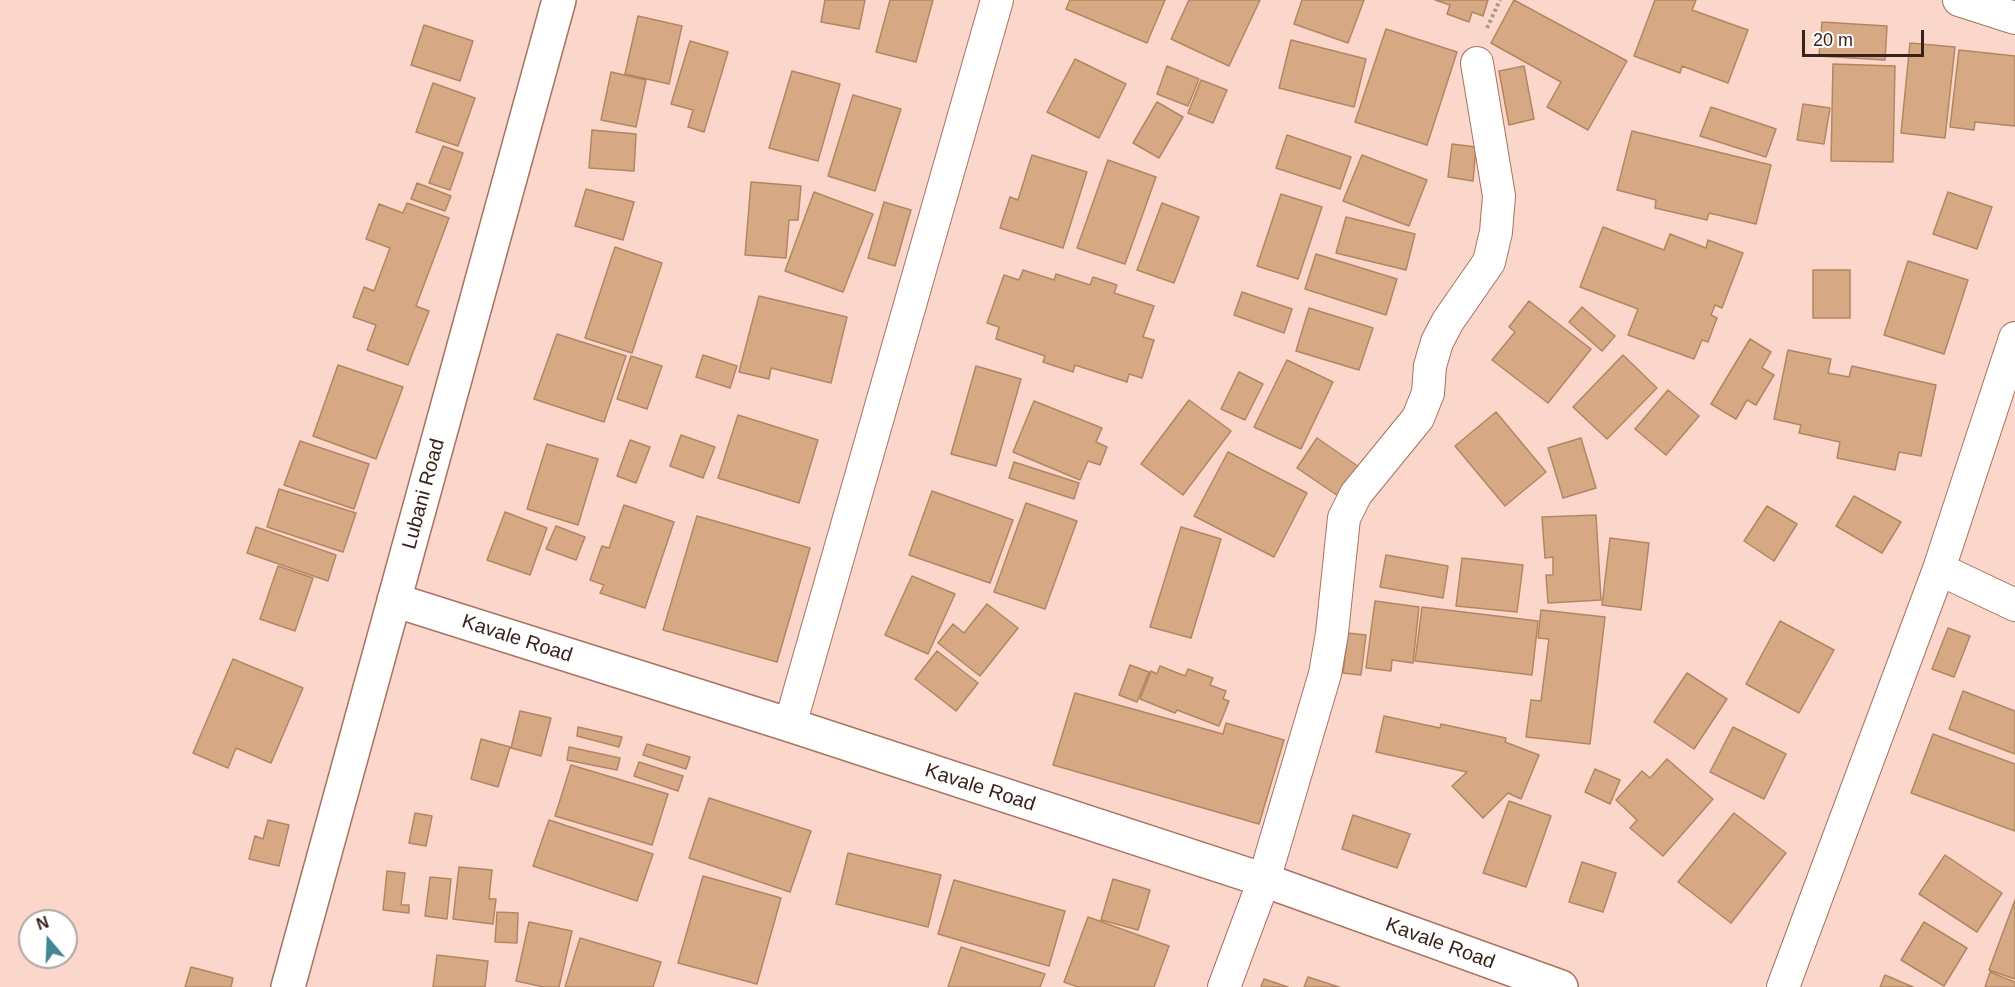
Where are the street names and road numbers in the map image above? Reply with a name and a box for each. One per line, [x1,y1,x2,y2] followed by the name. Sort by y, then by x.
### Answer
[398,436,450,552] street label: Lubani Road
[459,610,575,668] street label: Kavale Road
[922,759,1038,817] street label: Kavale Road
[1382,913,1498,975] street label: Kavale Road

